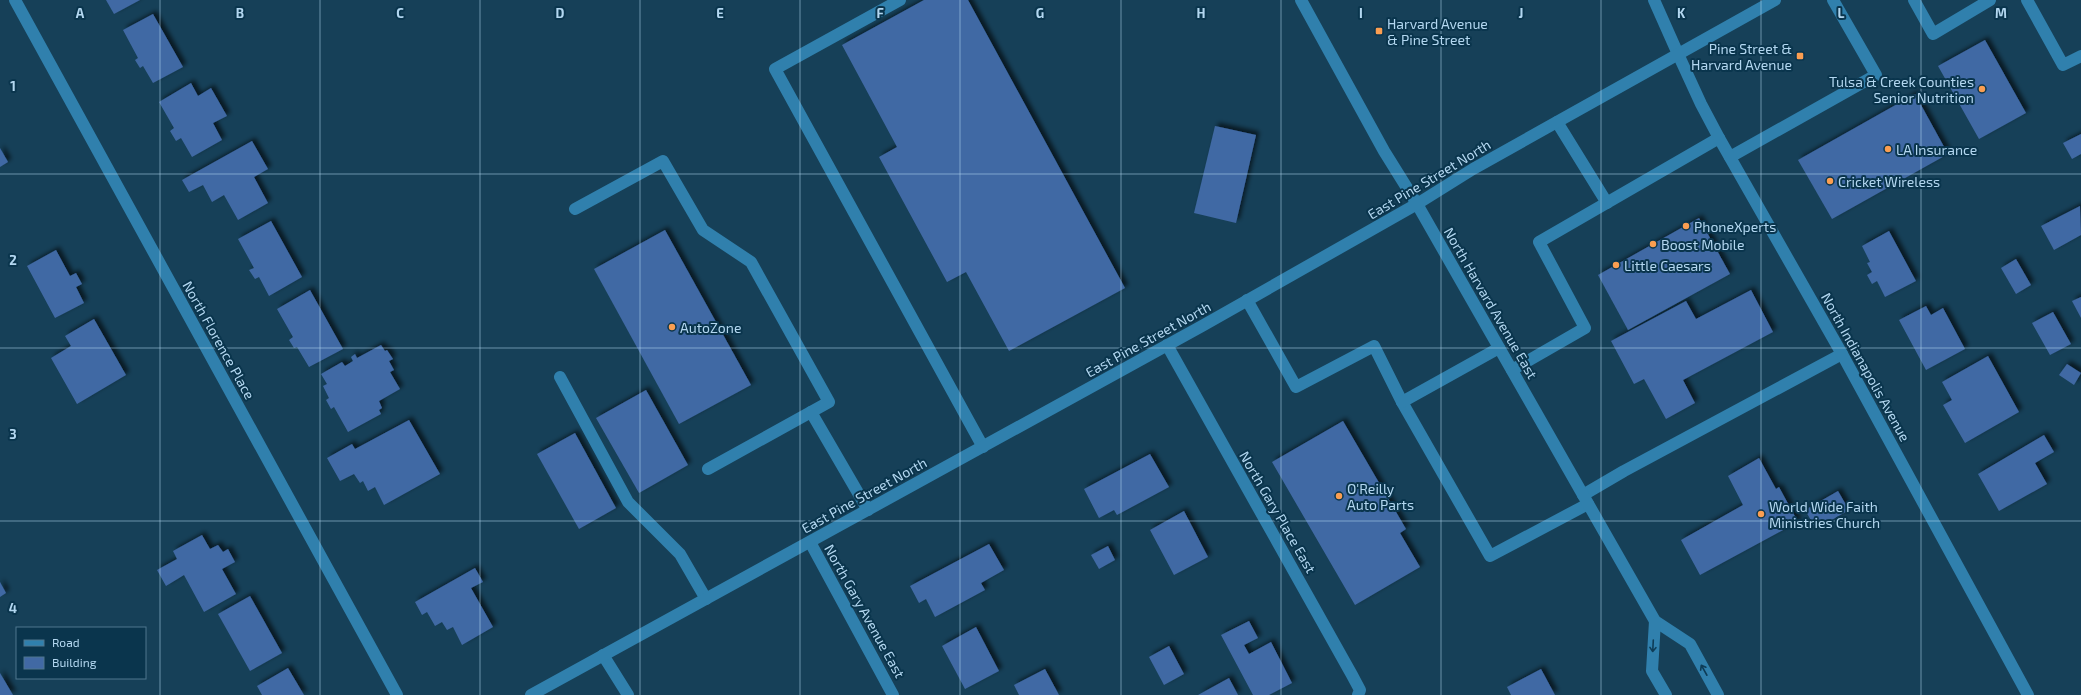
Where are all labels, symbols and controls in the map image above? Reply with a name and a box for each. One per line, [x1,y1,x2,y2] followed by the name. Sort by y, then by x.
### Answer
[76,5,85,21] text: A
[236,5,244,21] text: B
[396,5,404,21] text: C
[556,5,565,21] text: D
[716,5,724,21] text: E
[876,5,884,21] text: F
[1036,5,1044,21] text: G
[1197,5,1206,21] text: H
[1359,5,1363,21] text: I
[1519,5,1523,21] text: J
[1677,5,1686,21] text: K
[1838,5,1845,21] text: L
[1995,5,2007,21] text: M
[1387,15,1488,48] place label: Harvard Avenue & Pine Street
[1374,26,1384,36] marker: Harvard Avenue & Pine Street
[1691,40,1792,73] place label: Pine Street & Harvard Avenue
[1795,51,1805,61] marker: Pine Street & Harvard Avenue
[1829,73,1974,106] place label: Tulsa & Creek Counties Senior Nutrition
[10,78,16,94] text: 1
[1977,84,1987,94] marker: Tulsa & Creek Counties Senior Nutrition
[1364,136,1494,222] street label: East Pine Street North
[1896,141,1977,158] place label: LA Insurance
[1883,144,1893,154] marker: LA Insurance
[1838,173,1940,190] place label: Cricket Wireless
[1825,176,1835,186] marker: Cricket Wireless
[1694,218,1776,235] place label: PhoneXperts
[1681,221,1691,231] marker: PhoneXperts
[1441,224,1541,382] street label: North Harvard Avenue East
[1661,236,1745,253] place label: Boost Mobile
[1648,239,1658,249] marker: Boost Mobile
[9,252,17,268] text: 2
[1624,257,1711,274] place label: Little Caesars
[1611,260,1621,270] marker: Little Caesars
[179,278,259,402] street label: North Florence Place
[1818,290,1914,444] street label: North Indianapolis Avenue
[1082,297,1214,381] street label: East Pine Street North
[680,319,741,336] place label: AutoZone
[667,322,677,332] marker: AutoZone
[9,426,17,442] text: 3
[1236,448,1320,576] street label: North Gary Place East
[798,453,930,537] street label: East Pine Street North
[1347,480,1414,513] place label: O'Reilly Auto Parts
[1334,491,1344,501] marker: O'Reilly Auto Parts
[1769,498,1880,531] place label: World Wide Faith Ministries Church
[1756,509,1766,519] marker: World Wide Faith Ministries Church
[821,541,909,681] street label: North Gary Avenue East
[9,600,17,616] text: 4
[16,627,146,679] legend
[52,635,80,649] text: Road
[1650,639,1657,652] one-way arrow
[52,655,97,669] text: Building
[1700,664,1707,676] one-way arrow

